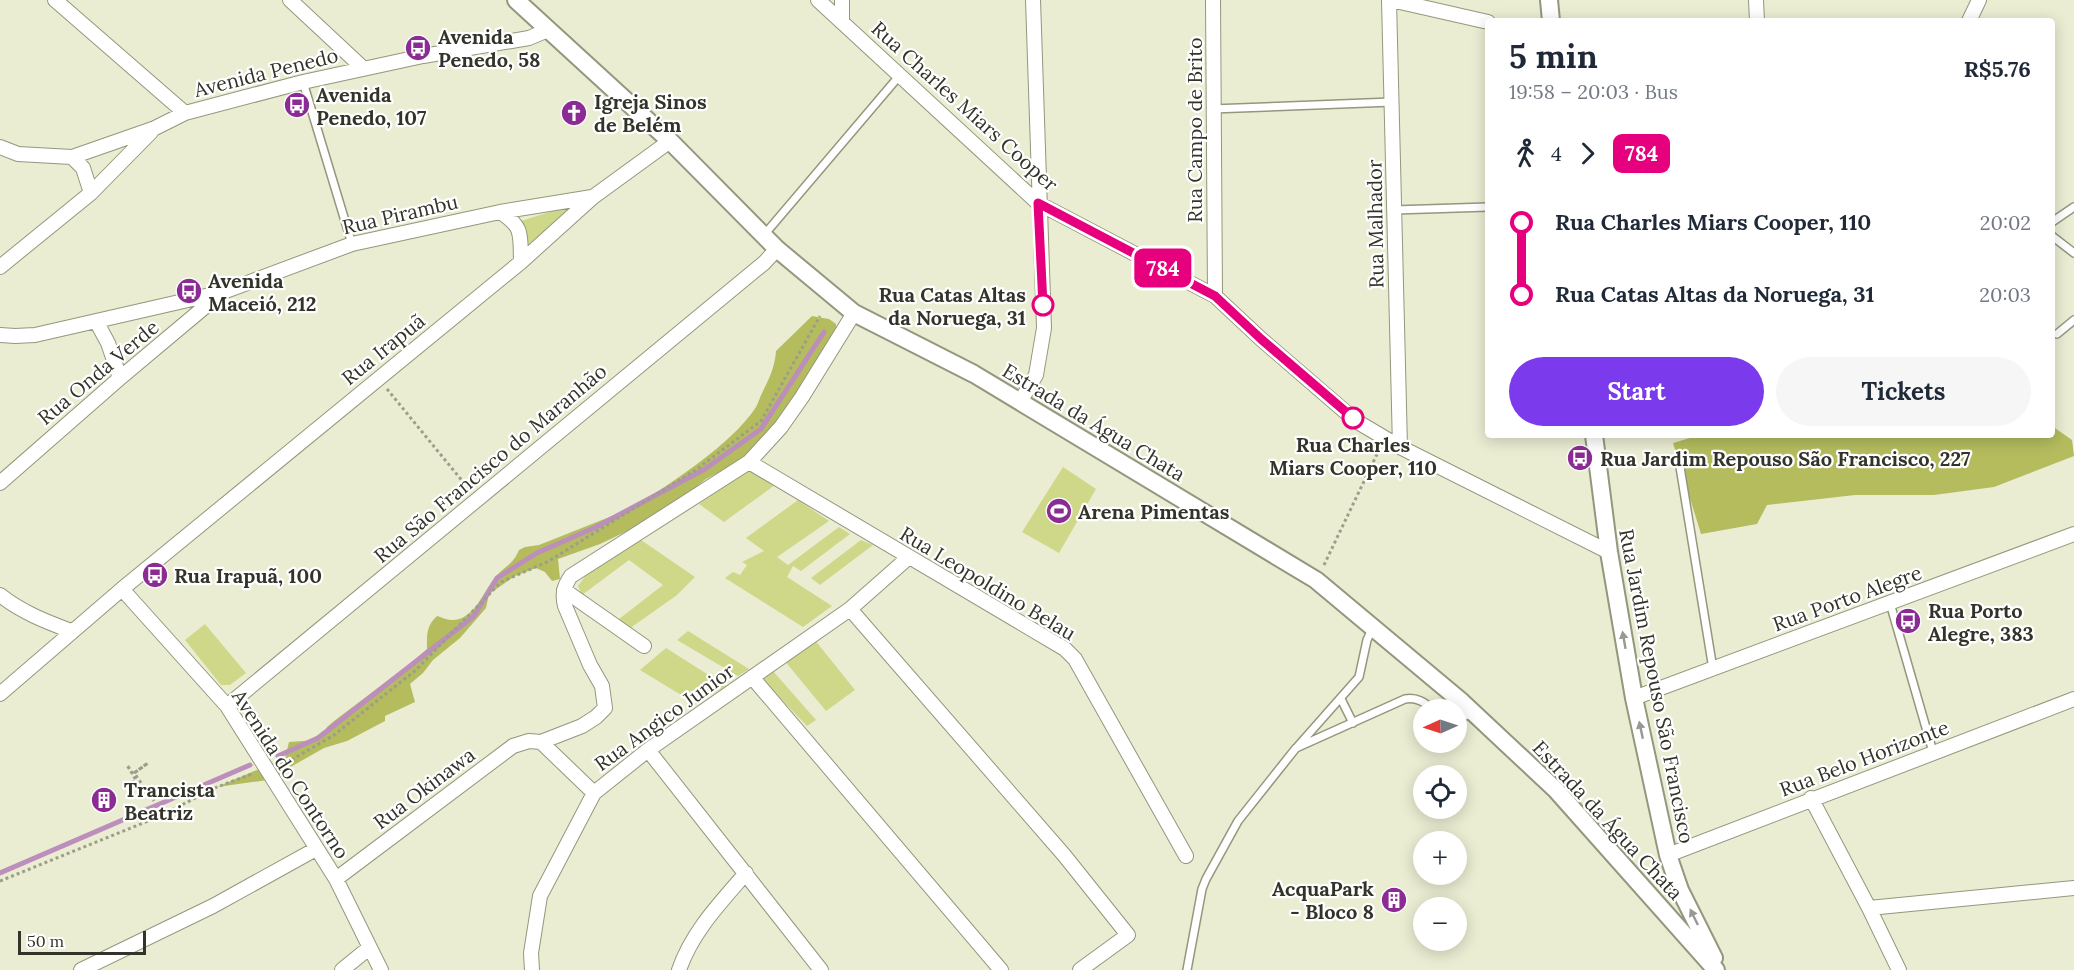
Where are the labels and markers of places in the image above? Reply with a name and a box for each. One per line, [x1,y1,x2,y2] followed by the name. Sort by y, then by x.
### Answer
[438,24,540,72] place label: Avenida Penedo, 58
[403,33,433,63] bus stop icon: Avenida Penedo, 58
[316,82,426,130] place label: Avenida Penedo, 107
[594,89,707,137] place label: Igreja Sinos de Belém
[282,90,312,120] bus stop icon: Avenida Penedo, 107
[559,98,589,128] church icon: Igreja Sinos de Belém
[208,268,316,316] place label: Avenida Maceió, 212
[174,276,204,306] bus stop icon: Avenida Maceió, 212
[878,282,1026,330] place label: Rua Catas Altas da Noruega, 31
[1032,294,1054,316] marker: Rua Catas Altas da Noruega, 31
[1342,407,1364,429] marker: Rua Charles Miars Cooper, 110
[1269,432,1437,480] place label: Rua Charles Miars Cooper, 110
[1565,443,1595,473] bus stop icon: Rua Jardim Repouso São Francisco, 227
[1600,446,1970,471] place label: Rua Jardim Repouso São Francisco, 227
[1044,496,1074,526] sports icon: Arena Pimentas
[1078,499,1230,524] place label: Arena Pimentas
[140,560,170,590] bus stop icon: Rua Irapuã, 100
[174,563,322,588] place label: Rua Irapuã, 100
[1928,598,2034,646] place label: Rua Porto Alegre, 383
[1893,606,1923,636] bus stop icon: Rua Porto Alegre, 383
[124,777,216,825] place label: Trancista Beatriz
[89,785,119,815] building icon: Trancista Beatriz
[1272,876,1374,924] place label: AcquaPark - Bloco 8
[1379,885,1409,915] building icon: AcquaPark - Bloco 8

